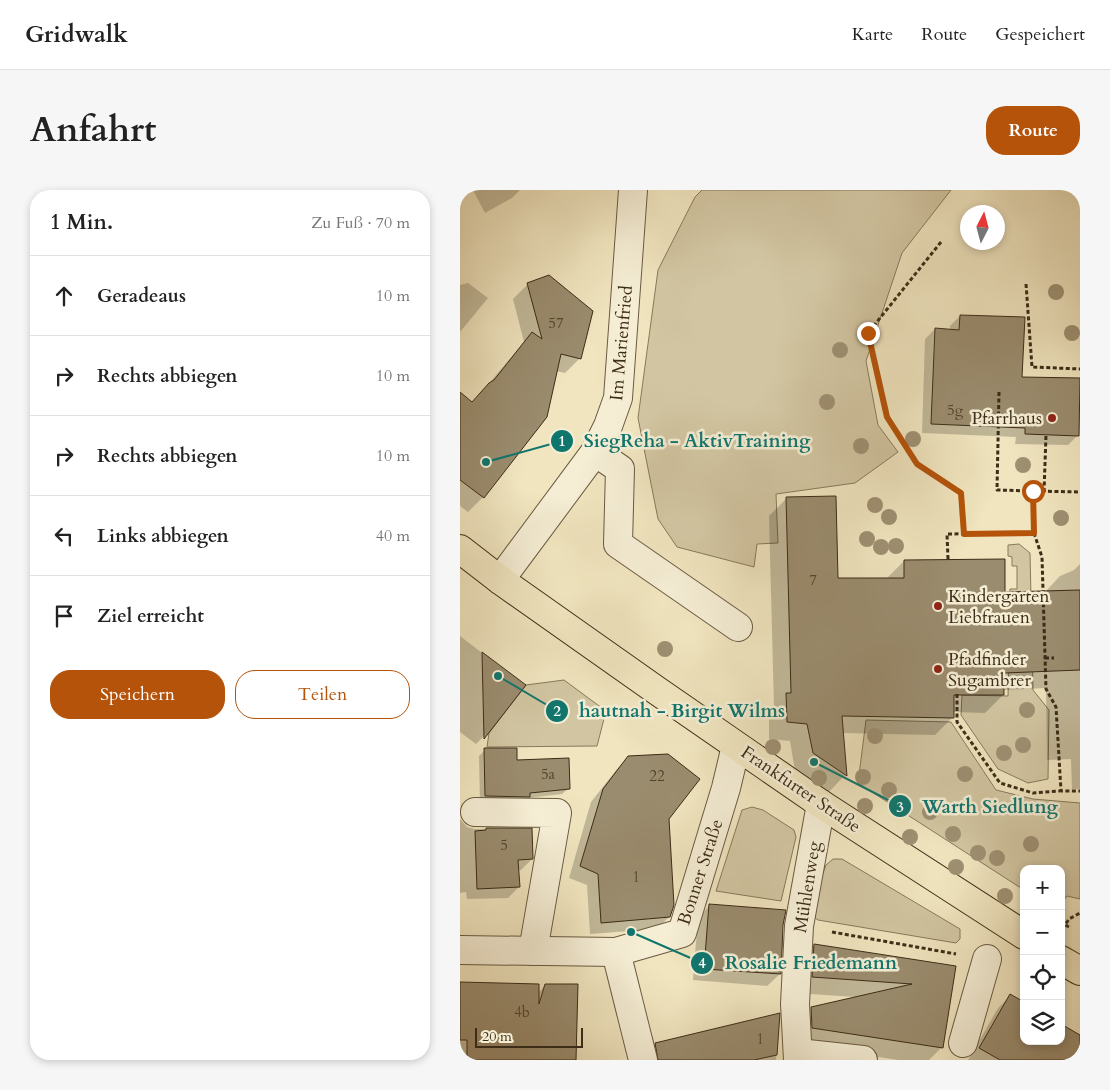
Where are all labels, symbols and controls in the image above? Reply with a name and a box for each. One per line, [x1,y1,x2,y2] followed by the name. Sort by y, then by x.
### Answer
[25,18,128,51] text: Gridwalk
[852,22,893,47] text: Karte
[921,22,967,47] text: Route
[995,22,1085,47] text: Gespeichert
[30,106,156,154] text: Anfahrt
[986,106,1080,155] button: Route
[960,205,1005,250] north arrow
[50,208,113,237] text: 1 Min.
[311,212,410,234] text: Zu Fuß · 70 m
[50,282,78,310] icon: ahead
[97,283,186,309] text: Geradeaus
[604,284,639,402] street label: Im Marienfried
[376,285,410,307] text: 10 m
[548,313,564,333] house number: 57
[857,322,880,345] route end
[50,362,78,390] icon: right
[97,363,238,389] text: Rechts abbiegen
[376,365,410,387] text: 10 m
[947,400,964,420] house number: 5g
[971,406,1042,431] place label: Pfarrhaus
[1046,412,1058,424] marker: Pfarrhaus
[549,424,821,458] callout: SiegReha - AktivTraining
[584,428,811,454] text: SiegReha - AktivTraining
[558,431,566,451] text: 1
[50,442,78,470] icon: right
[97,443,238,469] text: Rechts abbiegen
[376,445,410,467] text: 10 m
[1022,480,1045,503] route start
[50,522,78,550] icon: left
[97,523,229,549] text: Links abbiegen
[376,525,410,547] text: 40 m
[809,570,817,590] house number: 7
[948,584,1050,630] place label: Kindergarten Liebfrauen
[932,600,944,612] marker: Kindergarten Liebfrauen
[50,602,78,630] icon: arrive
[97,603,204,629] text: Ziel erreicht
[948,647,1031,693] place label: Pfadfinder Sugambrer
[932,663,944,675] marker: Pfadfinder Sugambrer
[50,670,225,719] button: Speichern
[235,670,410,719] button: Teilen
[544,694,795,728] callout: hautnah - Birgit Wilms
[579,698,785,724] text: hautnah - Birgit Wilms
[553,701,561,721] text: 2
[736,740,866,839] street label: Frankfurter Straße
[541,764,556,784] house number: 5a
[649,766,665,786] house number: 22
[887,789,1068,823] callout: Warth Siedlung
[921,794,1059,820] text: Warth Siedlung
[896,797,904,817] text: 3
[672,816,729,928] street label: Bonner Straße
[500,835,508,855] house number: 5
[788,839,827,935] street label: Mühlenweg
[1020,865,1065,1045] map controls
[1020,865,1065,910] button: +
[632,867,640,887] house number: 1
[1020,910,1065,955] button: −
[690,946,907,980] callout: Rosalie Friedemann
[725,950,898,976] text: Rosalie Friedemann
[698,953,706,973] text: 4
[1020,955,1065,1000] button: locate
[1020,1000,1065,1045] button: layers
[514,1002,530,1022] house number: 4b
[475,1025,582,1048] scale bar
[482,1027,512,1046] text: 20 m
[756,1029,764,1049] house number: 1

